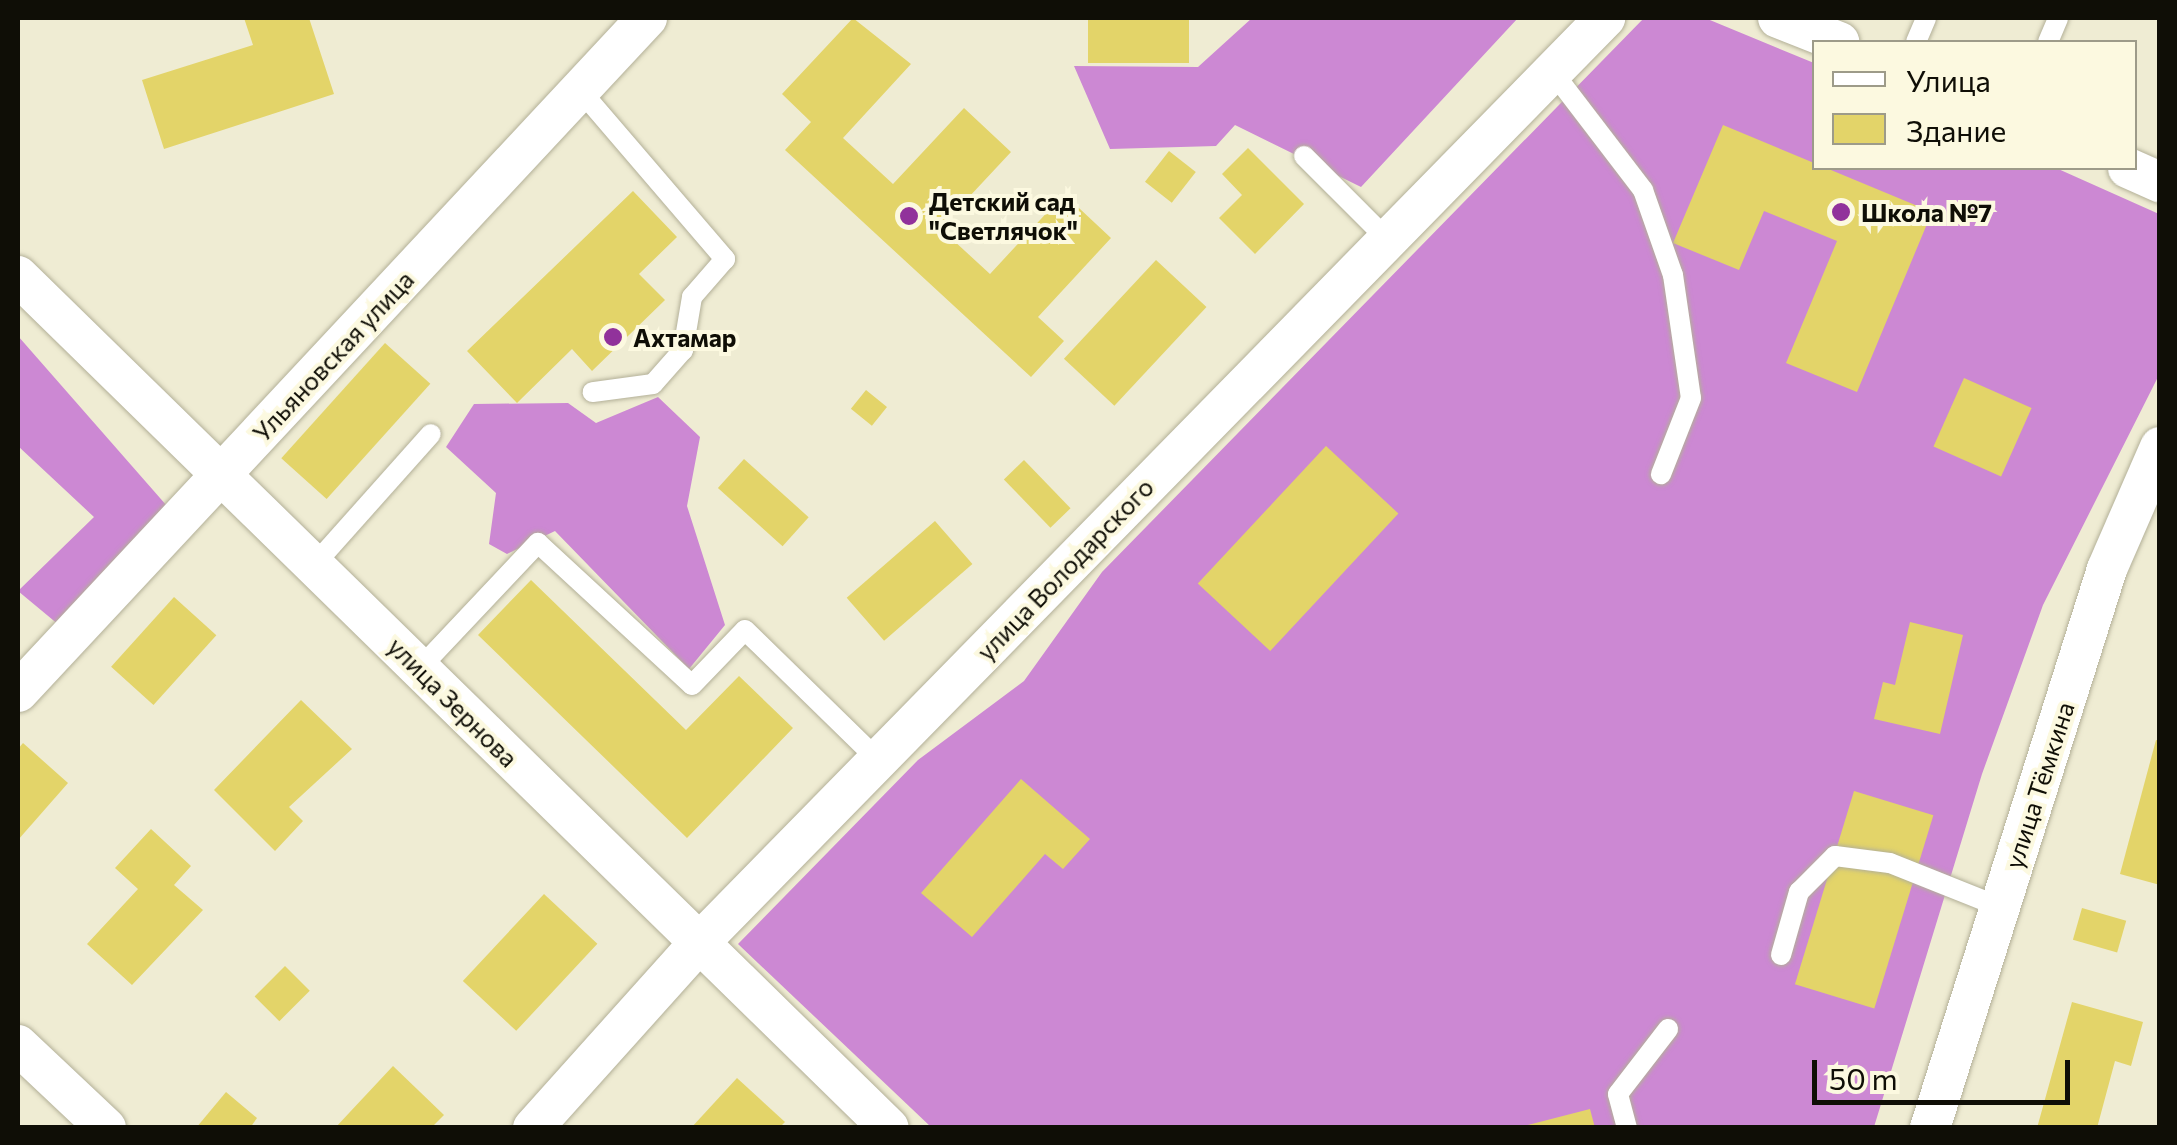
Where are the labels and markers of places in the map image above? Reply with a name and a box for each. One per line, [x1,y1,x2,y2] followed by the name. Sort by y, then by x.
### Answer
[929,187,1078,246] place label: Детский сад "Светлячок"
[1861,197,1992,227] place label: Школа №7
[1830,201,1852,223] marker: Школа №7
[898,205,920,227] marker: Детский сад "Светлячок"
[633,322,736,352] place label: Ахтамар
[602,326,624,348] marker: Ахтамар

